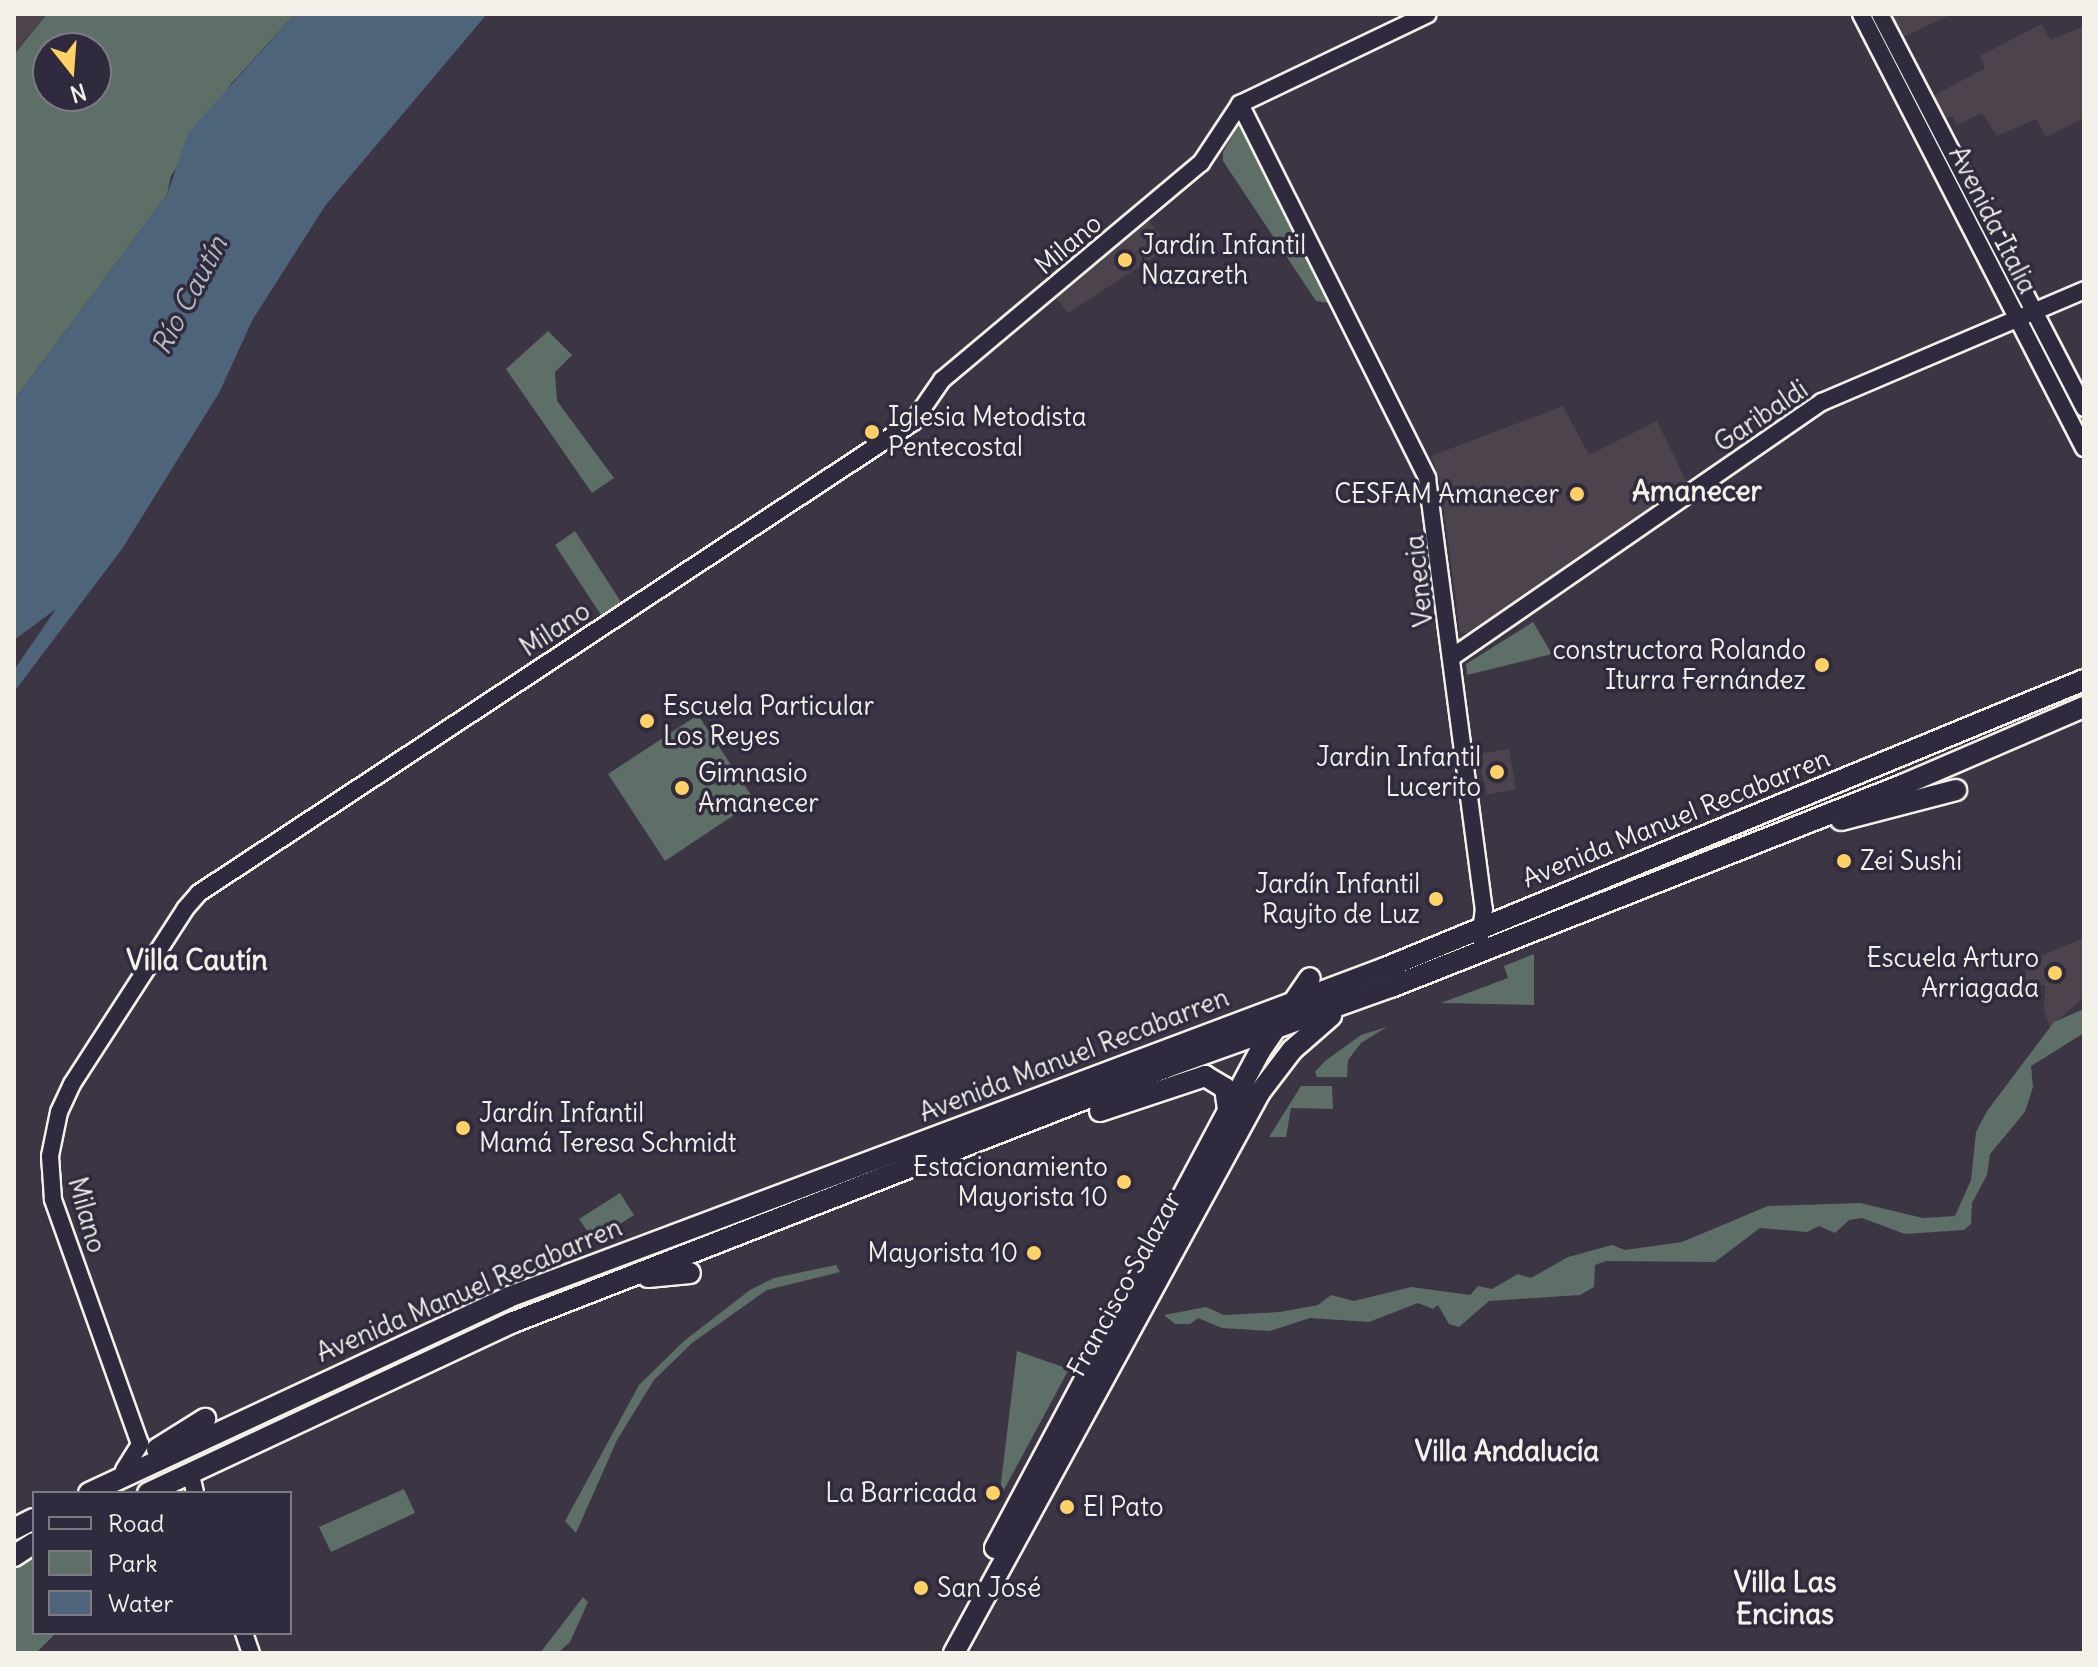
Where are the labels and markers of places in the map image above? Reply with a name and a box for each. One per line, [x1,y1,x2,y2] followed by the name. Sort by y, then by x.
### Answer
[1141,229,1306,290] place label: Jardín Infantil Nazareth
[1116,251,1134,269] marker: Jardín Infantil Nazareth
[888,401,1087,462] place label: Iglesia Metodista Pentecostal
[863,423,881,441] marker: Iglesia Metodista Pentecostal
[1334,478,1559,510] place label: CESFAM Amanecer
[1566,483,1588,505] marker: CESFAM Amanecer
[1553,634,1806,696] place label: constructora Rolando Iturra Fernández
[1813,656,1831,674] marker: constructora Rolando Iturra Fernández
[663,690,874,752] place label: Escuela Particular Los Reyes
[638,712,656,730] marker: Escuela Particular Los Reyes
[1316,741,1481,802] place label: Jardin Infantil Lucerito
[698,757,819,818] place label: Gimnasio Amanecer
[1488,763,1506,781] marker: Jardin Infantil Lucerito
[673,779,691,797] marker: Gimnasio Amanecer
[1860,845,1962,877] place label: Zei Sushi
[1835,852,1853,870] marker: Zei Sushi
[1255,868,1420,930] place label: Jardín Infantil Rayito de Luz
[1427,890,1445,908] marker: Jardín Infantil Rayito de Luz
[1866,942,2039,1004] place label: Escuela Arturo Arriagada
[2046,964,2064,982] marker: Escuela Arturo Arriagada
[479,1097,736,1158] place label: Jardín Infantil Mamá Teresa Schmidt
[454,1119,472,1137] marker: Jardín Infantil Mamá Teresa Schmidt
[913,1151,1108,1212] place label: Estacionamiento Mayorista 10
[1115,1173,1133,1191] marker: Estacionamiento Mayorista 10
[868,1237,1018,1269] place label: Mayorista 10
[1025,1244,1043,1262] marker: Mayorista 10
[825,1477,977,1509] place label: La Barricada
[984,1484,1002,1502] marker: La Barricada
[1083,1491,1164,1523] place label: El Pato
[1058,1498,1076,1516] marker: El Pato
[937,1572,1041,1604] place label: San José
[912,1579,930,1597] marker: San José

